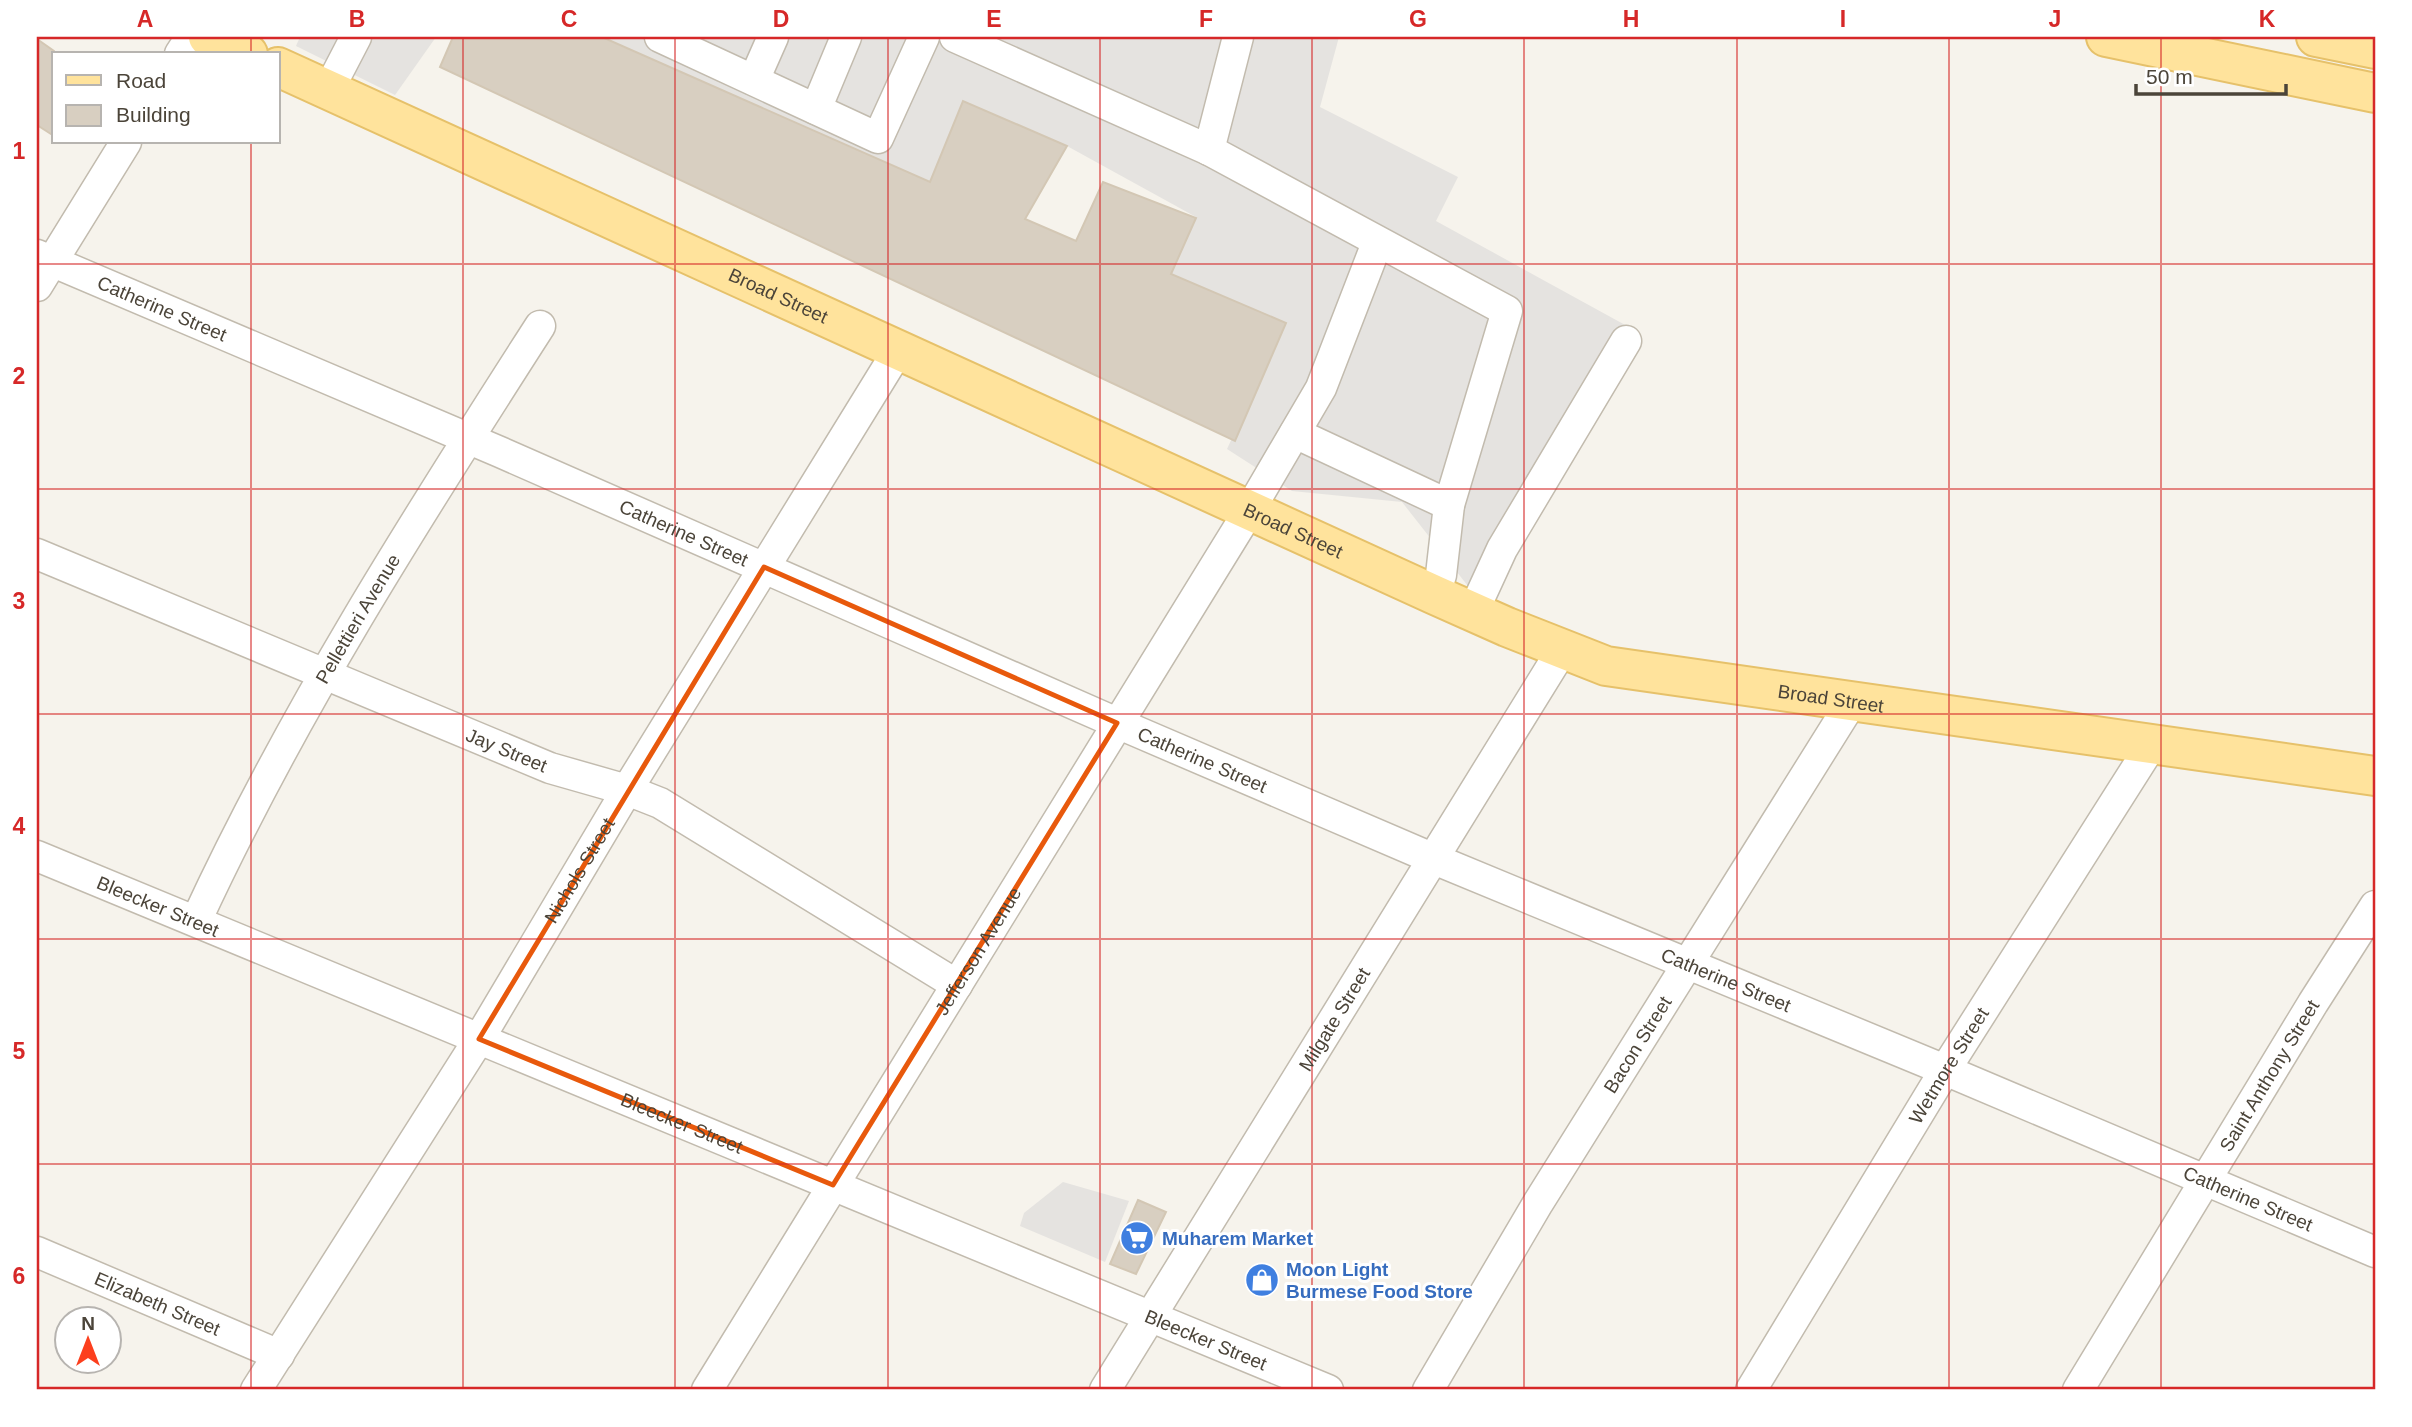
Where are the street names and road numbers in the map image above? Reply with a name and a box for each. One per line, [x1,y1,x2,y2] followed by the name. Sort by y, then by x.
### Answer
[725,264,832,327] street label: Broad Street
[94,271,231,345] street label: Catherine Street
[616,495,752,571] street label: Catherine Street
[1240,499,1347,562] street label: Broad Street
[311,550,404,687] street label: Pellettieri Avenue
[1776,680,1886,716] street label: Broad Street
[1135,723,1271,797] street label: Catherine Street
[463,724,551,776] street label: Jay Street
[540,814,619,927] street label: Nichols Street
[94,872,223,941] street label: Bleecker Street
[931,883,1025,1019] street label: Jefferson Avenue
[1658,943,1795,1016] street label: Catherine Street
[1294,963,1374,1074] street label: Milgate Street
[1599,992,1676,1097] street label: Bacon Street
[2215,995,2323,1155] street label: Saint Anthony Street
[1905,1003,1993,1127] street label: Wetmore Street
[618,1088,747,1158] street label: Bleecker Street
[2180,1162,2317,1235] street label: Catherine Street
[92,1267,224,1340] street label: Elizabeth Street
[1142,1305,1271,1374] street label: Bleecker Street

